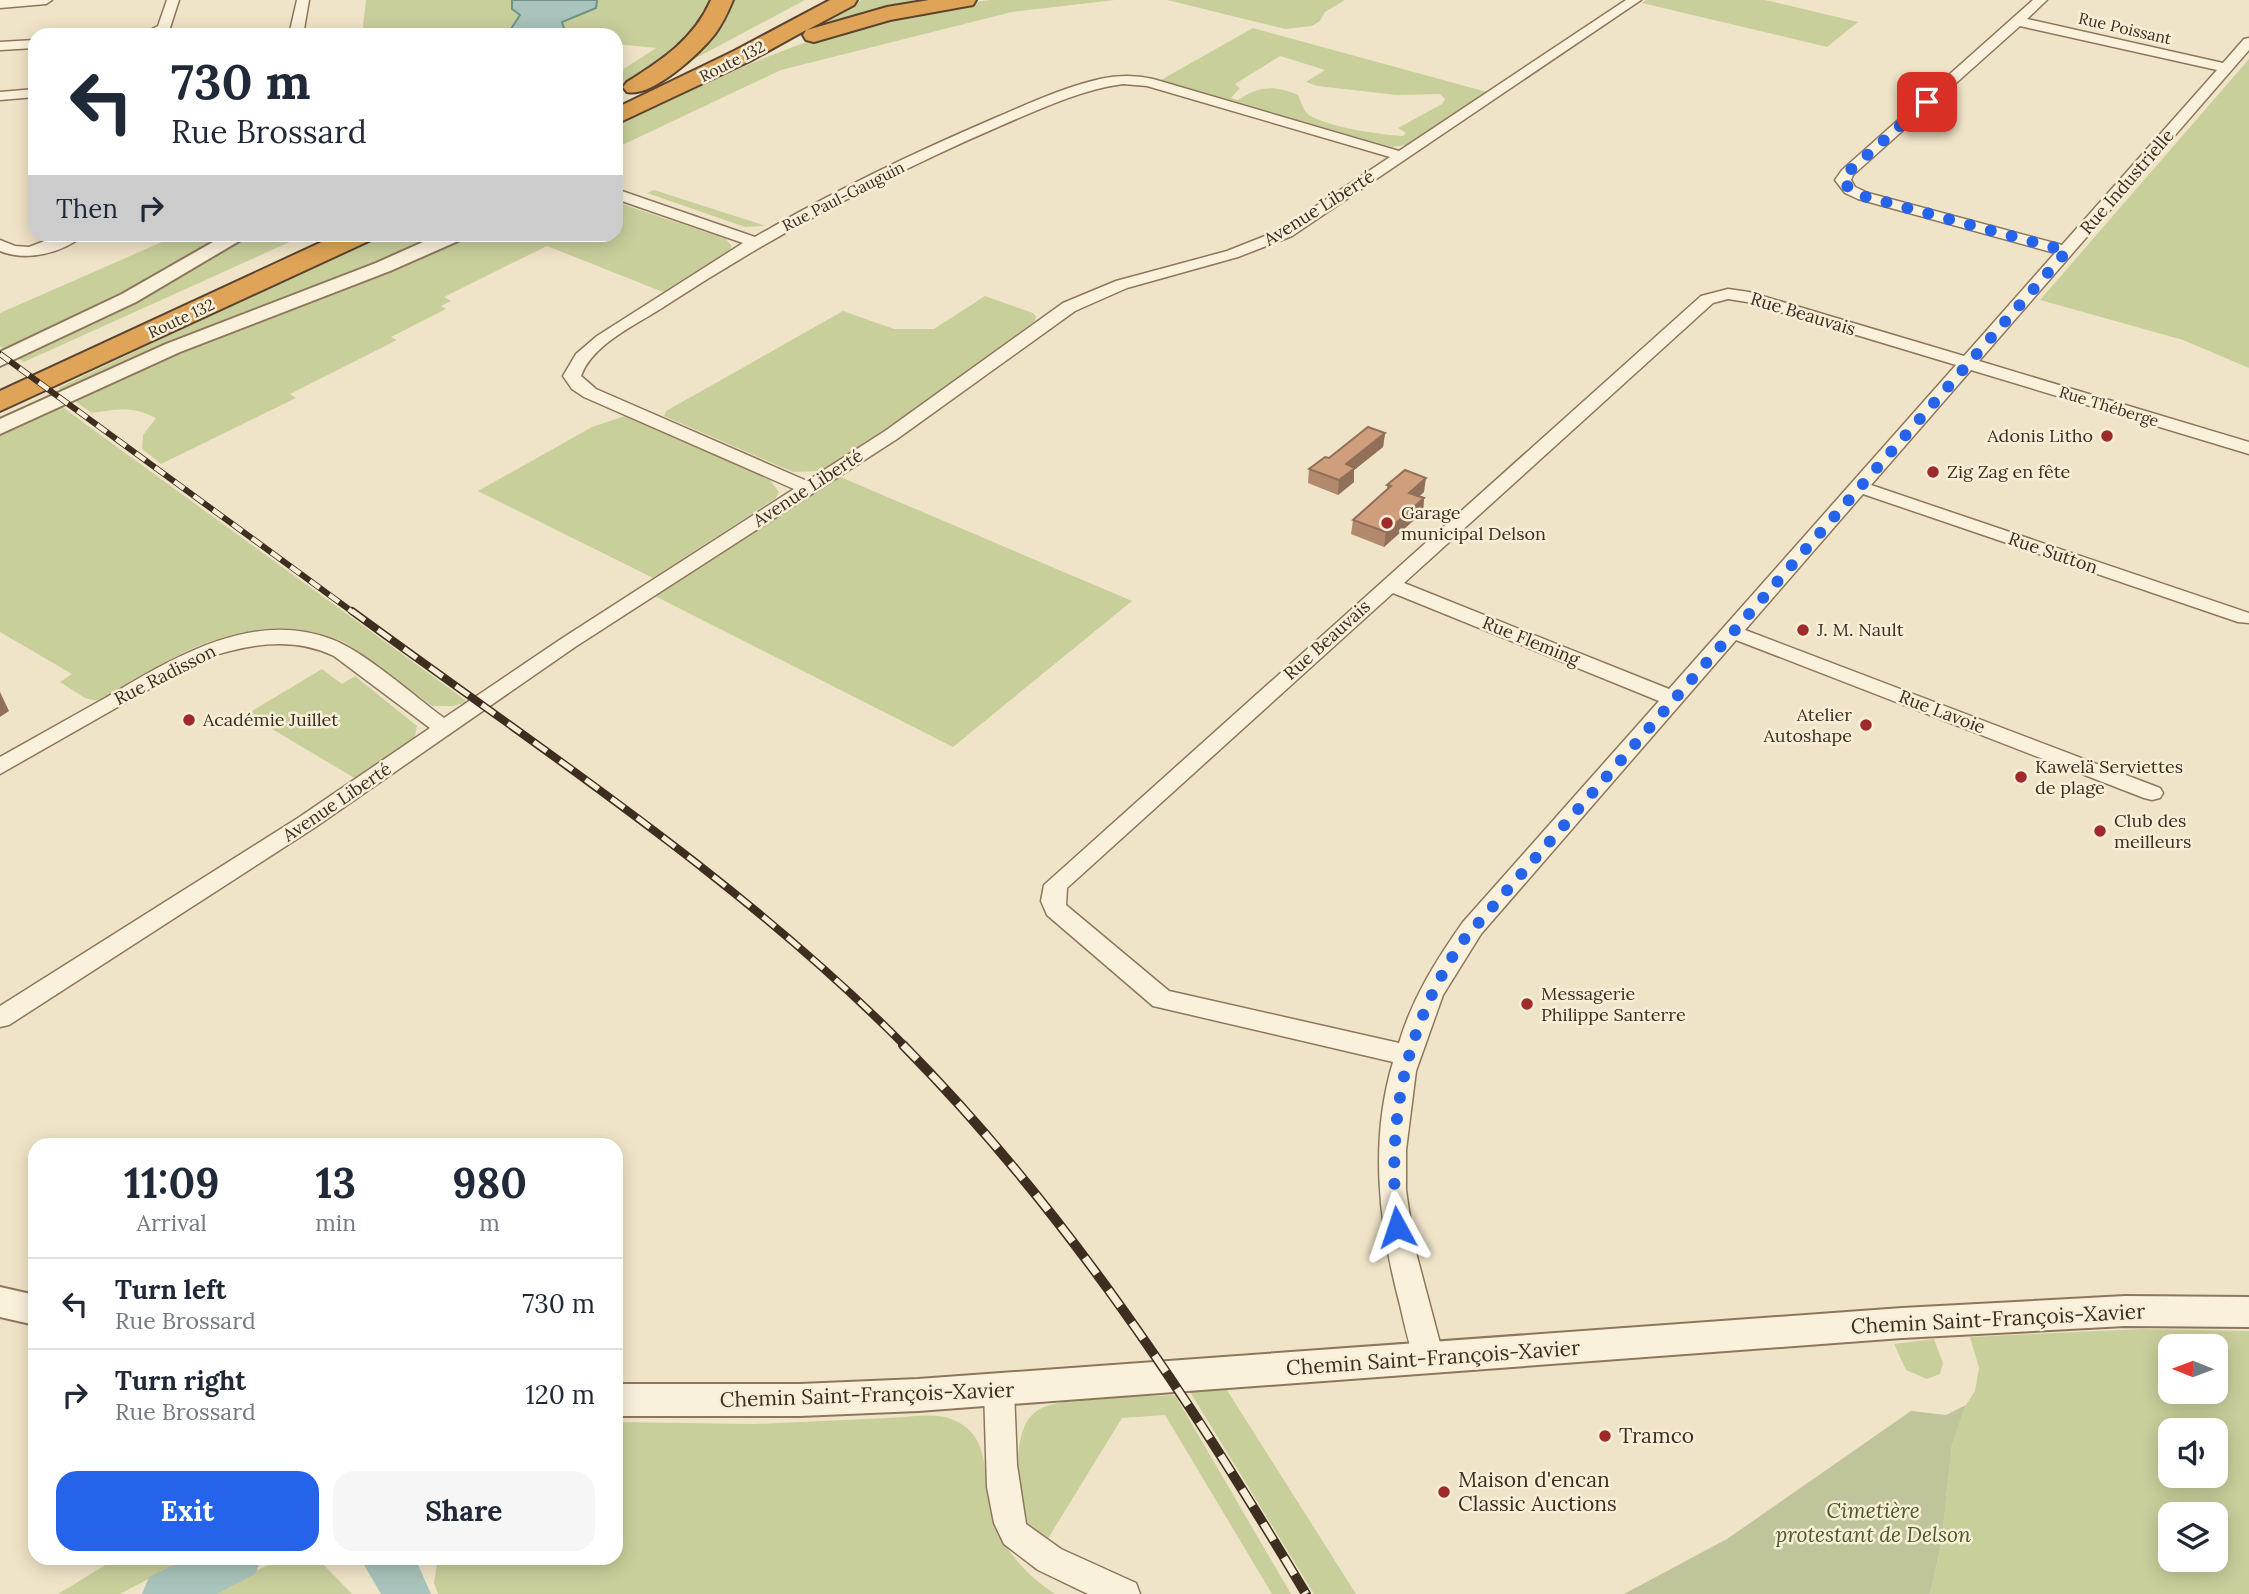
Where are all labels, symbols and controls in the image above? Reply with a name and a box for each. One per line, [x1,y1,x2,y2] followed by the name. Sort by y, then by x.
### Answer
[2077,8,2174,49] street label: Rue Poissant
[696,36,768,86] street label: Route 132
[171,50,311,112] text: 730 m
[56,56,147,147] icon: left
[1897,72,1957,132] pin
[1908,83,1946,121] icon: arrive
[171,111,367,152] text: Rue Brossard
[2075,124,2179,239] street label: Rue Industrielle
[779,156,908,235] street label: Rue Paul-Gauguin
[1258,164,1379,251] street label: Avenue Liberté
[132,189,170,227] icon: right
[56,192,118,225] text: Then
[1748,287,1859,340] street label: Rue Beauvais
[144,294,218,342] street label: Route 132
[2057,381,2162,431] street label: Rue Théberge
[1986,424,2093,447] place label: Adonis Litho
[2099,428,2115,444] marker: Adonis Litho
[748,443,867,532] street label: Avenue Liberté
[1947,460,2071,483] place label: Zig Zag en fête
[1925,464,1941,480] marker: Zig Zag en fête
[1401,501,1546,545] place label: Garage municipal Delson
[1379,515,1395,531] marker: Garage municipal Delson
[2005,527,2101,579] street label: Rue Sutton
[1279,595,1375,685] street label: Rue Beauvais
[1479,611,1584,671] street label: Rue Fleming
[1816,618,1904,641] place label: J. M. Nault
[1795,622,1811,638] marker: J. M. Nault
[110,639,220,710] street label: Rue Radisson
[1896,685,1989,739] street label: Rue Lavoie
[1763,703,1852,747] place label: Atelier Autoshape
[202,708,338,731] place label: Académie Juillet
[181,712,197,728] marker: Académie Juillet
[1858,717,1874,733] marker: Atelier Autoshape
[2035,755,2183,799] place label: Kawelä Serviettes de plage
[277,757,396,847] street label: Avenue Liberté
[2013,769,2029,785] marker: Kawelä Serviettes de plage
[2114,809,2191,853] place label: Club des meilleurs
[2092,823,2108,839] marker: Club des meilleurs
[1541,982,1686,1026] place label: Messagerie Philippe Santerre
[1519,996,1535,1012] marker: Messagerie Philippe Santerre
[124,1156,219,1210] text: 11:09
[315,1156,356,1210] text: 13
[452,1156,527,1210] text: 980
[1360,1190,1434,1264] position arrow
[136,1208,207,1237] text: Arrival
[315,1208,356,1237] text: min
[479,1208,500,1237] text: m
[115,1273,226,1306] text: Turn left
[56,1285,94,1323] icon: left
[522,1287,595,1320] text: 730 m
[1850,1297,2146,1340] street label: Chemin Saint-François-Xavier
[115,1306,256,1335] text: Rue Brossard
[1285,1334,1581,1381] street label: Chemin Saint-François-Xavier
[2158,1334,2228,1404] north arrow
[2158,1334,2228,1572] map controls
[115,1364,246,1397] text: Turn right
[56,1376,94,1414] icon: right
[719,1376,1015,1413] street label: Chemin Saint-François-Xavier
[525,1378,595,1411] text: 120 m
[115,1397,256,1426] text: Rue Brossard
[2158,1418,2228,1488] button: sound
[1619,1422,1694,1449] place label: Tramco
[1597,1428,1613,1444] marker: Tramco
[1458,1466,1617,1517] place label: Maison d'encan Classic Auctions
[56,1471,319,1551] button: Exit
[333,1471,595,1551] button: Share
[1436,1484,1452,1500] marker: Maison d'encan Classic Auctions
[1775,1497,1971,1548] park label: Cimetière protestant de Delson
[2158,1502,2228,1572] button: layers

